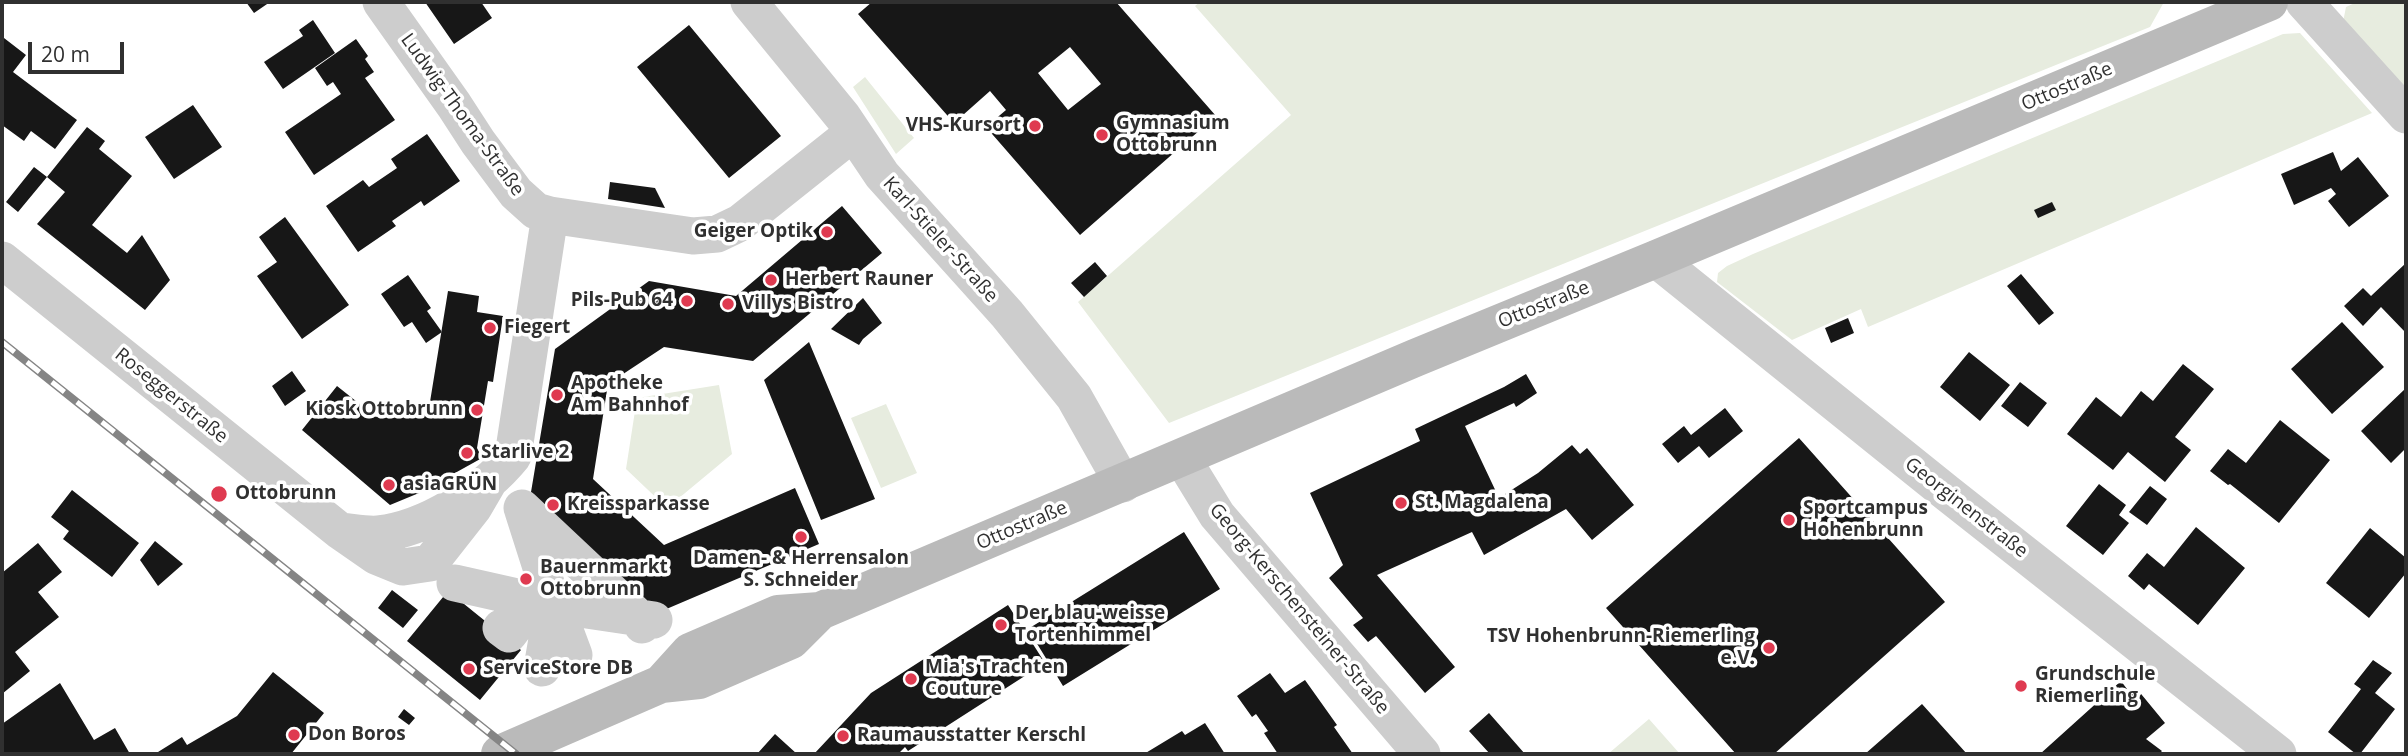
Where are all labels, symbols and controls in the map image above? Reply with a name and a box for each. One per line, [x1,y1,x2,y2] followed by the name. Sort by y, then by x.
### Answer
[32,28,128,72] scale bar
[395,29,529,201] street label: Ludwig-Thoma-Straße
[41,40,90,68] text: 20 m
[2018,58,2116,116] street label: Ottostraße
[1116,113,1230,157] place label: Gymnasium Ottobrunn
[906,115,1021,137] place label: VHS-Kursort
[1027,118,1043,134] marker: VHS-Kursort
[1094,127,1110,143] marker: Gymnasium Ottobrunn
[878,173,1002,307] street label: Karl-Stieler-Straße
[694,221,813,243] place label: Geiger Optik
[819,224,835,240] marker: Geiger Optik
[785,269,933,291] place label: Herbert Rauner
[763,272,779,288] marker: Herbert Rauner
[1495,276,1593,334] street label: Ottostraße
[571,290,673,312] place label: Pils-Pub 64
[679,293,695,309] marker: Pils-Pub 64
[742,293,854,315] place label: Villys Bistro
[720,296,736,312] marker: Villys Bistro
[504,317,570,339] place label: Fiegert
[482,320,498,336] marker: Fiegert
[110,344,232,448] street label: Roseggerstraße
[571,373,689,417] place label: Apotheke Am Bahnhof
[549,387,565,403] marker: Apotheke Am Bahnhof
[305,399,463,421] place label: Kiosk Ottobrunn
[469,402,485,418] marker: Kiosk Ottobrunn
[481,442,569,464] place label: Starlive 2
[459,445,475,461] marker: Starlive 2
[1900,453,2032,563] street label: Georginenstraße
[403,474,497,496] place label: asiaGRÜN
[381,477,397,493] marker: asiaGRÜN
[235,483,336,505] place label: Ottobrunn
[209,484,229,504] marker: Ottobrunn
[1415,492,1549,514] place label: St. Magdalena
[567,494,710,516] place label: Kreissparkasse
[1393,495,1409,511] marker: St. Magdalena
[545,497,561,513] marker: Kreissparkasse
[973,497,1071,555] street label: Ottostraße
[1803,498,1928,542] place label: Sportcampus Hohenbrunn
[1204,499,1394,719] street label: Georg-Kerschensteiner-Straße
[1781,512,1797,528] marker: Sportcampus Hohenbrunn
[793,529,809,545] marker: Damen- & Herrensalon S. Schneider
[693,548,909,592] place label: Damen- & Herrensalon S. Schneider
[540,557,668,601] place label: Bauernmarkt Ottobrunn
[518,571,534,587] marker: Bauernmarkt Ottobrunn
[1015,603,1165,647] place label: Der blau-weisse Tortenhimmel
[993,617,1009,633] marker: Der blau-weisse Tortenhimmel
[1487,626,1755,670] place label: TSV Hohenbrunn-Riemerling e.V.
[1761,640,1777,656] marker: TSV Hohenbrunn-Riemerling e.V.
[925,657,1065,701] place label: Mia's Trachten Couture
[483,658,633,680] place label: ServiceStore DB
[461,661,477,677] marker: ServiceStore DB
[2035,664,2156,708] place label: Grundschule Riemerling
[903,671,919,687] marker: Mia's Trachten Couture
[2013,678,2029,694] marker: Grundschule Riemerling
[308,724,406,746] place label: Don Boros
[857,725,1086,747] place label: Raumausstatter Kerschl
[286,727,302,743] marker: Don Boros
[835,728,851,744] marker: Raumausstatter Kerschl

